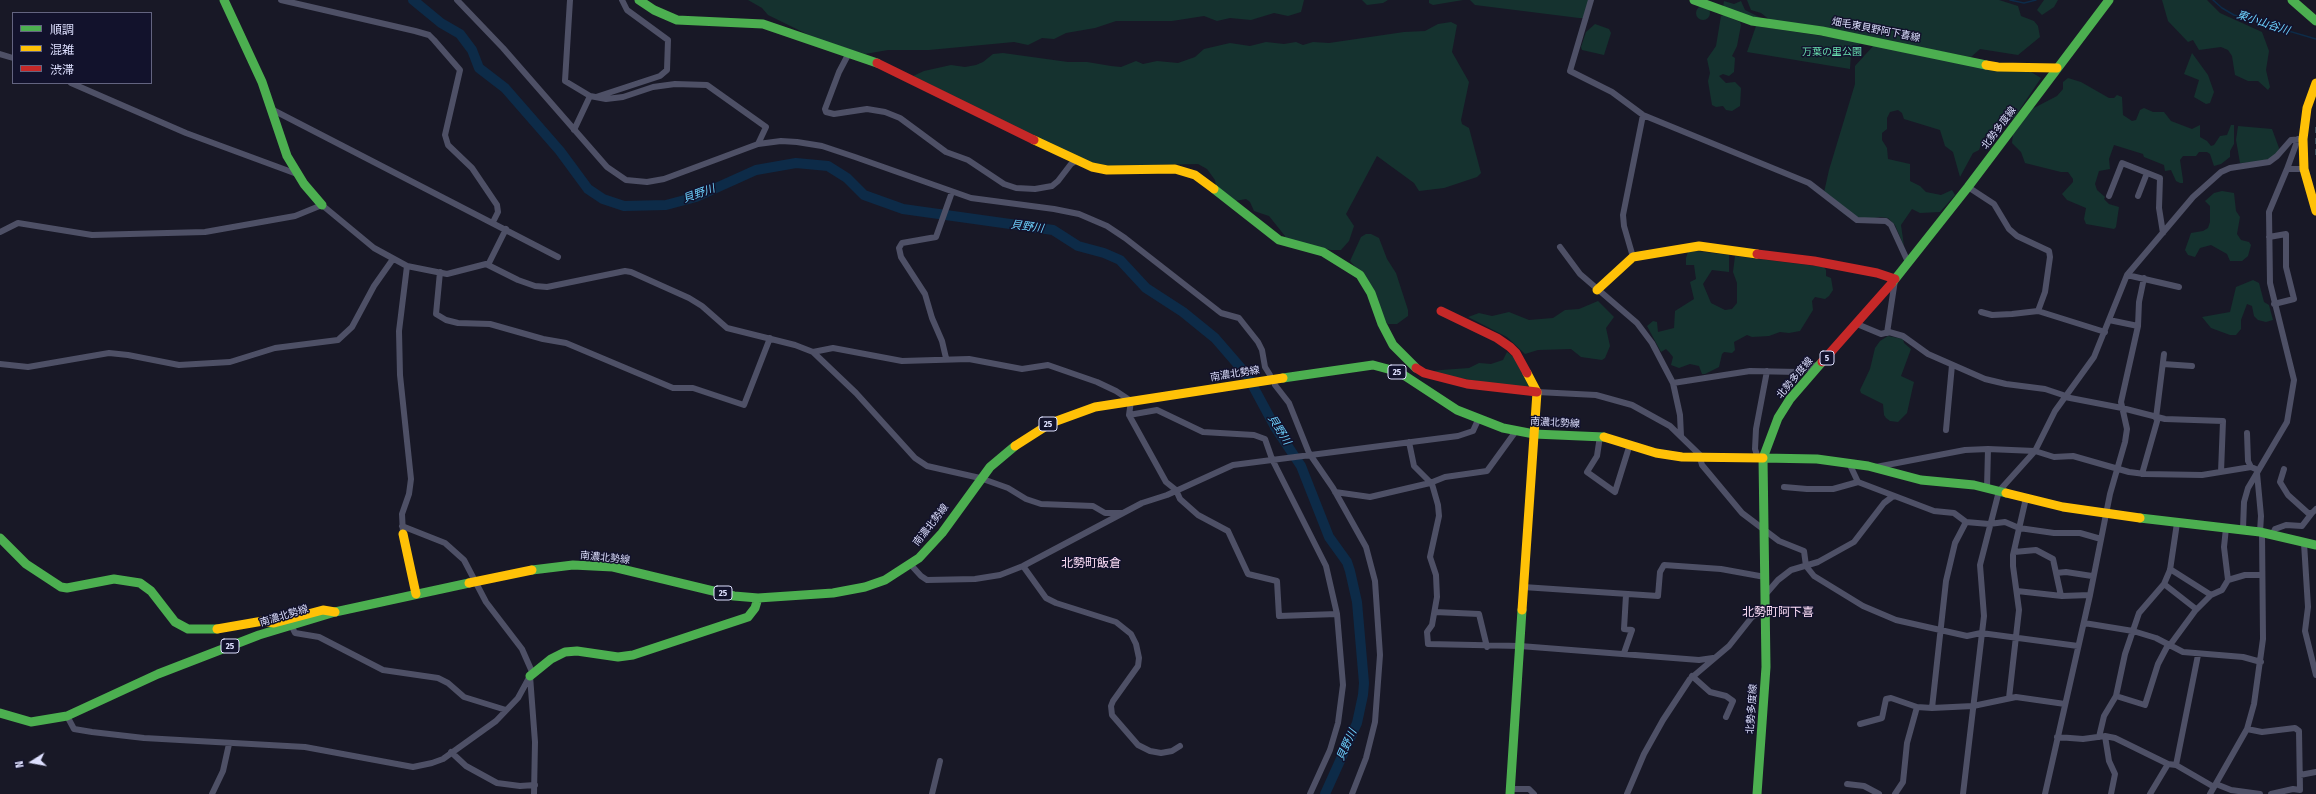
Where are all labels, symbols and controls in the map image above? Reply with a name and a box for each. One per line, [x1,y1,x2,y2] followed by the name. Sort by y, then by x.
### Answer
[2235,8,2291,38] water label: 東小山谷川
[12,12,152,84] legend
[1831,16,1921,44] street label: 畑毛東貝野阿下喜線
[50,23,74,37] text: 順調
[50,43,74,57] text: 混雑
[1802,46,1862,58] park label: 万葉の里公園
[50,63,74,77] text: 渋滞
[1979,104,2019,152] street label: 北勢多度線
[681,182,717,206] water label: 貝野川
[1010,218,1044,236] water label: 貝野川
[1820,351,1834,365] road number: 5
[1774,355,1816,401] street label: 北勢多度線
[1209,364,1261,384] street label: 南濃北勢線
[1388,365,1406,379] road number: 25
[1265,413,1293,447] water label: 貝野川
[1530,416,1580,430] street label: 南濃北勢線
[1039,417,1057,431] road number: 25
[911,502,951,548] street label: 南濃北勢線
[580,549,630,567] street label: 南濃北勢線
[1061,557,1121,571] district label: 北勢町飯倉
[714,586,732,600] road number: 25
[258,603,310,629] street label: 南濃北勢線
[1742,606,1814,620] district label: 北勢町阿下喜
[221,639,239,653] road number: 25
[1744,684,1760,734] street label: 北勢多度線
[1334,727,1360,763] water label: 貝野川
[12,742,52,782] north arrow
[13,760,27,769] text: N

